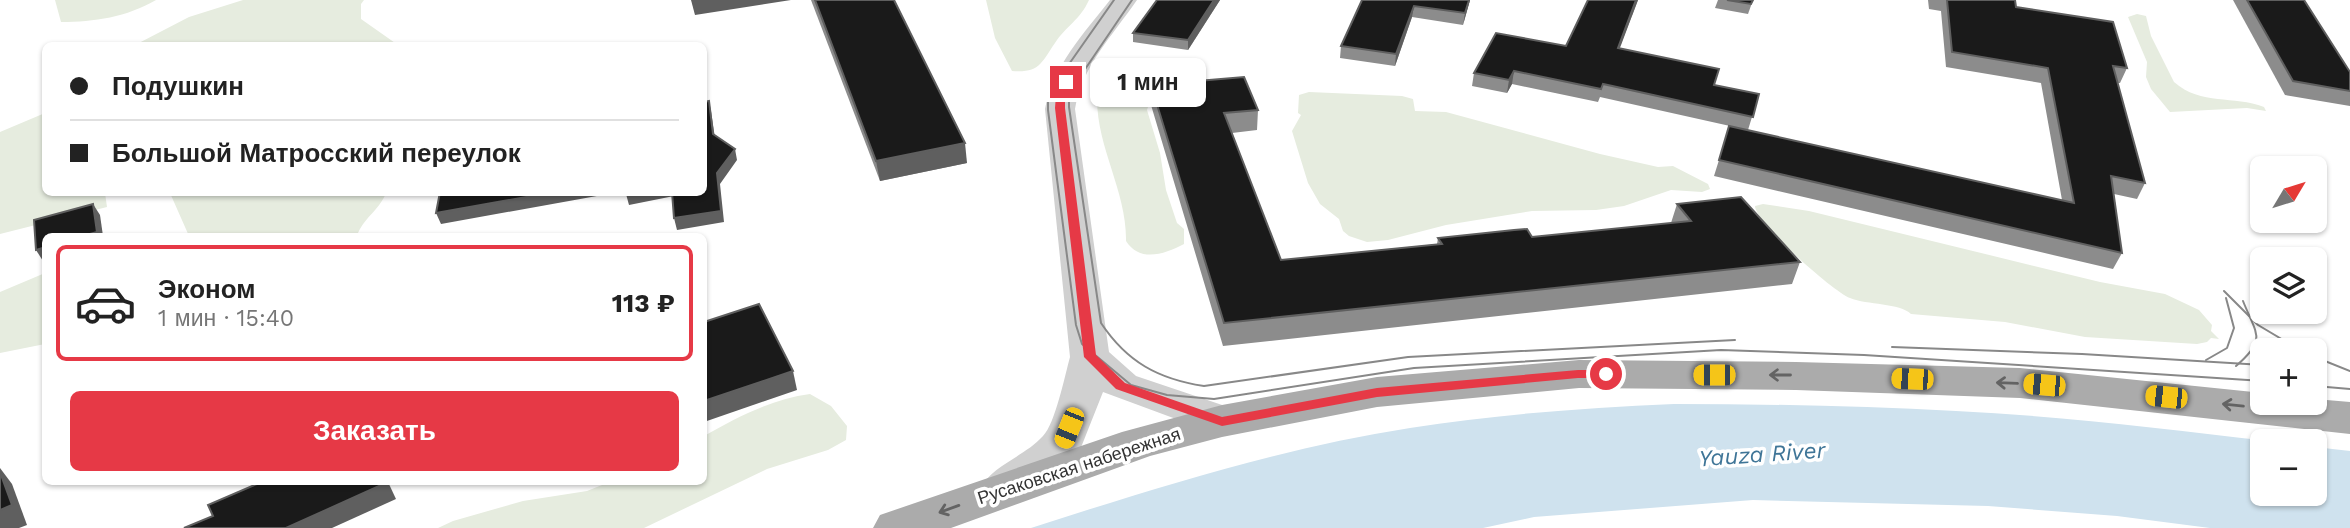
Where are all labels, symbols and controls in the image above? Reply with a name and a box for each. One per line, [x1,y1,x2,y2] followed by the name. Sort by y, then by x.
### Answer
[1090,57,1206,106] callout: 1 мин
[1050,66,1082,98] route end
[1117,69,1179,96] text: 1 мин
[112,71,244,101] text: Подушкин
[112,138,521,168] text: Большой Матросский переулок
[2250,156,2328,233] north arrow
[2250,156,2327,506] map controls
[2250,247,2327,324] button: layers
[74,272,137,335] icon: car
[158,274,256,304] text: Эконом
[612,288,675,318] text: 113 ₽
[158,305,294,332] text: 1 мин · 15:40
[2250,338,2327,415] button: +
[1590,358,1622,390] route start
[1694,365,1736,386] car
[1891,368,1934,390] car
[1768,369,1791,382] one-way arrow
[2023,373,2066,397] car
[1996,376,2019,389] one-way arrow
[2145,384,2188,410] car
[70,391,679,471] button: Заказать
[2223,398,2245,411] one-way arrow
[1052,405,1087,451] car
[975,423,1183,508] street label: Русаковская набережная
[2250,429,2327,506] button: −
[1698,437,1827,472] water label: Yauza River
[939,504,961,516] one-way arrow

